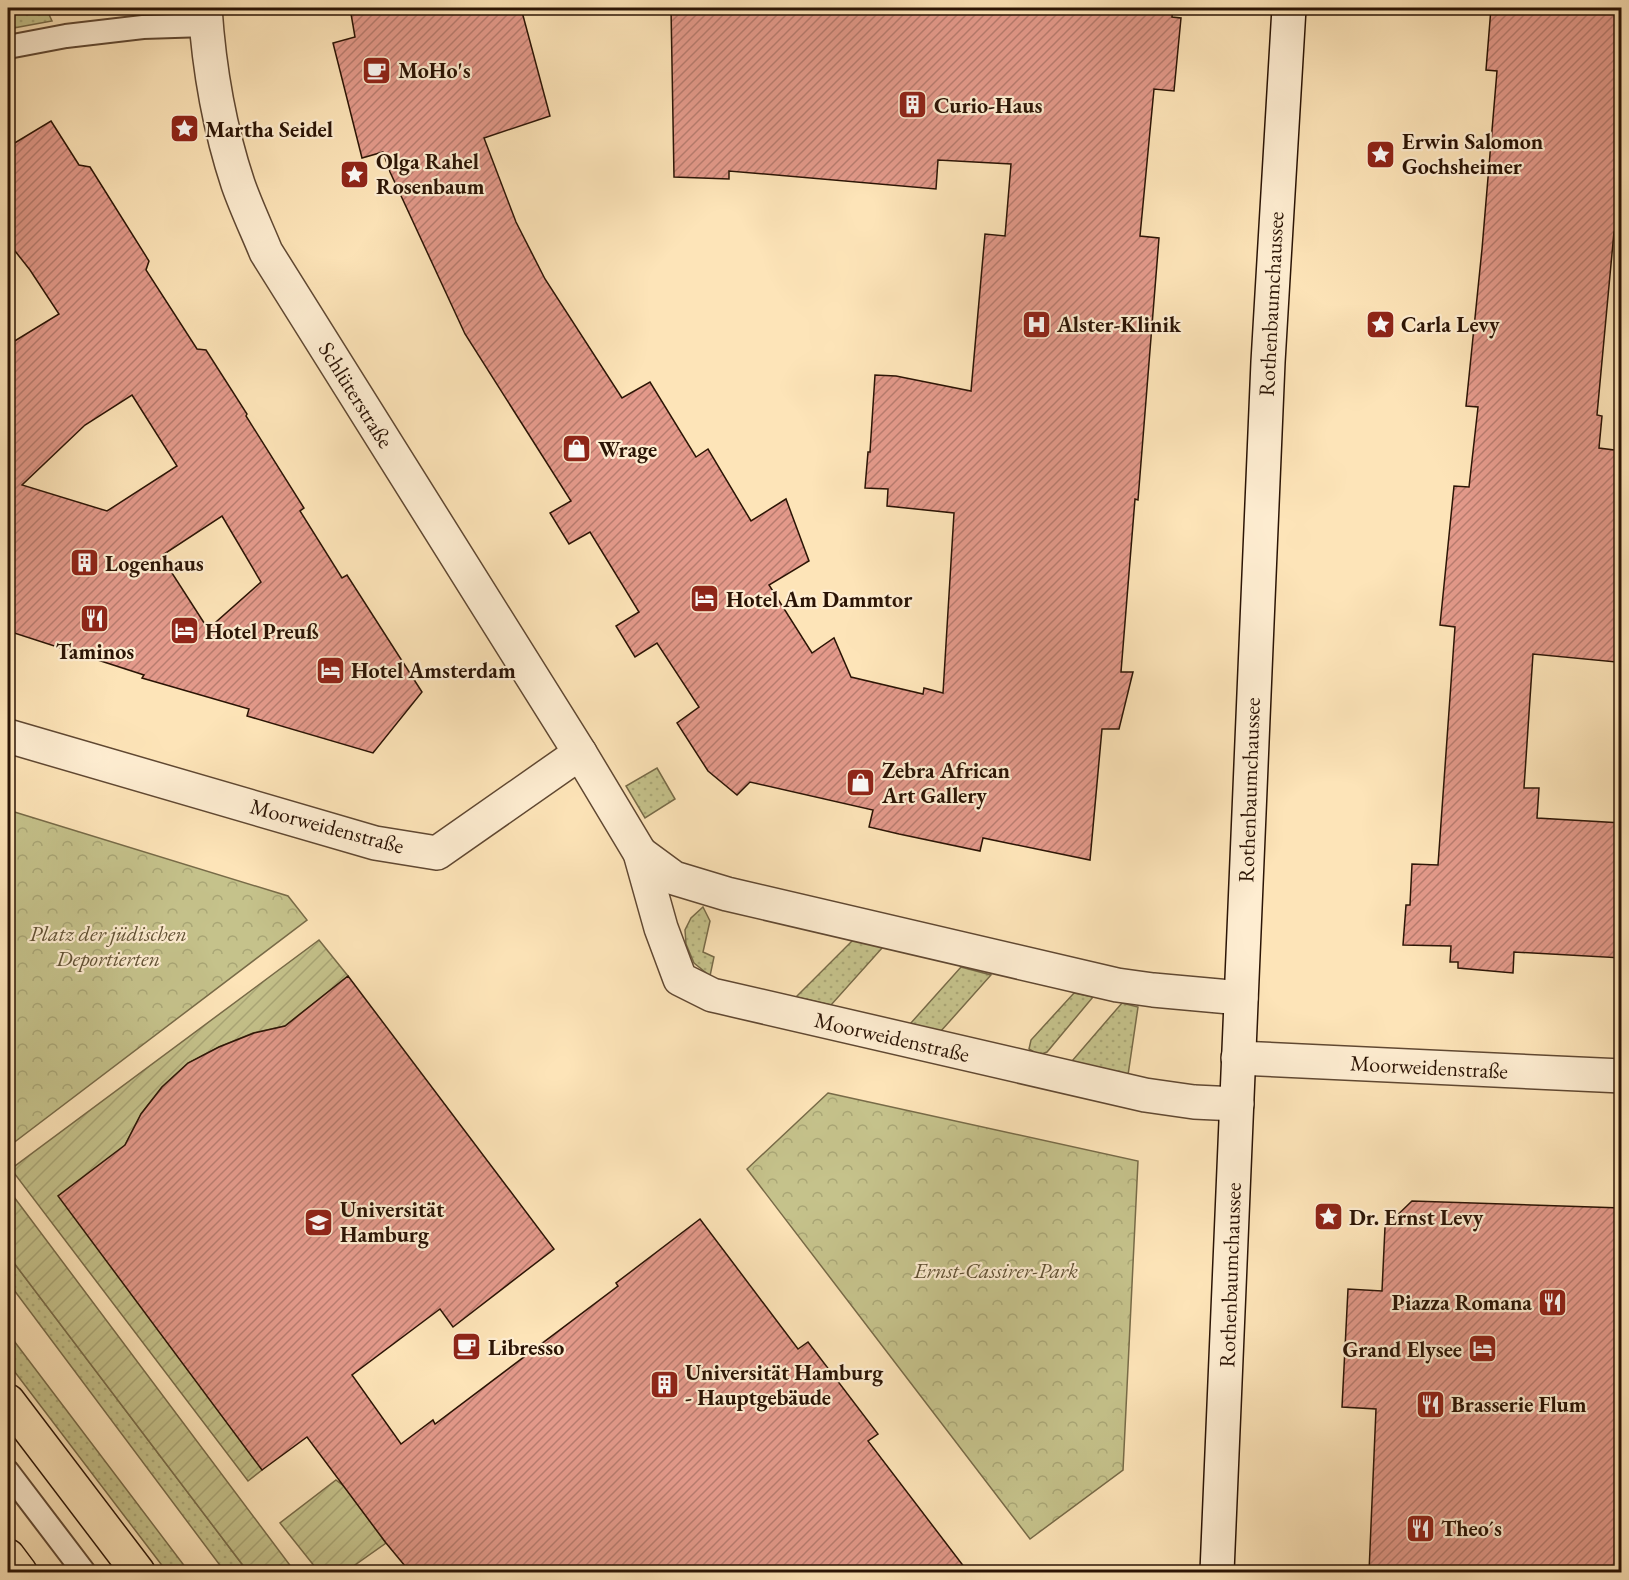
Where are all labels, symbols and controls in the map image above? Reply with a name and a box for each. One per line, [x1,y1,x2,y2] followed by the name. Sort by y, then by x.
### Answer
[361,54,393,86] cafe icon: MoHo's
[398,56,471,85] place label: MoHo's
[897,89,929,121] building icon: Curio-Haus
[934,91,1042,120] place label: Curio-Haus
[168,113,200,145] place icon: Martha Seidel
[205,115,333,144] place label: Martha Seidel
[1402,127,1544,181] place label: Erwin Salomon Gochsheimer
[1365,138,1397,170] place icon: Erwin Salomon Gochsheimer
[376,147,485,201] place label: Olga Rahel Rosenbaum
[339,158,371,190] place icon: Olga Rahel Rosenbaum
[1252,210,1290,397] street label: Rothenbaumchaussee
[1020,308,1052,340] hospital icon: Alster-Klinik
[1364,308,1396,340] place icon: Carla Levy
[1056,310,1182,339] place label: Alster-Klinik
[1401,310,1500,339] place label: Carla Levy
[312,336,400,454] street label: Schlüterstraße
[561,433,593,465] shop icon: Wrage
[598,435,657,464] place label: Wrage
[68,547,100,579] building icon: Logenhaus
[105,549,204,578] place label: Logenhaus
[689,583,721,615] hotel icon: Hotel Am Dammtor
[726,585,913,614] place label: Hotel Am Dammtor
[79,603,111,635] restaurant icon: Taminos
[168,615,200,647] hotel icon: Hotel Preuß
[205,617,319,646] place label: Hotel Preuß
[56,637,134,666] place label: Taminos
[314,654,346,686] hotel icon: Hotel Amsterdam
[351,656,516,685] place label: Hotel Amsterdam
[1231,697,1267,883] street label: Rothenbaumchaussee
[881,756,1011,810] place label: Zebra African Art Gallery
[845,767,877,799] shop icon: Zebra African Art Gallery
[247,792,408,861] street label: Moorweidenstraße
[29,919,187,973] park label: Platz der jüdischen Deportierten
[812,1005,973,1069] street label: Moorweidenstraße
[1349,1048,1509,1086] street label: Moorweidenstraße
[1212,1182,1248,1368] street label: Rothenbaumchaussee
[340,1195,445,1249] place label: Universität Hamburg
[1312,1201,1344,1233] place icon: Dr. Ernst Levy
[1349,1203,1484,1232] place label: Dr. Ernst Levy
[303,1206,335,1238] school or university icon: Universität Hamburg
[913,1256,1078,1285] park label: Ernst-Cassirer-Park
[1537,1286,1569,1318] restaurant icon: Piazza Romana
[1392,1288,1532,1317] place label: Piazza Romana
[451,1331,483,1363] cafe icon: Libresso
[488,1333,564,1362] place label: Libresso
[1467,1333,1499,1365] hotel icon: Grand Elysee
[1343,1335,1462,1364] place label: Grand Elysee
[685,1358,884,1412] place label: Universität Hamburg - Hauptgebäude
[648,1369,680,1401] building icon: Universität Hamburg - Hauptgebäude
[1414,1388,1446,1420] restaurant icon: Brasserie Flum
[1451,1390,1587,1419] place label: Brasserie Flum
[1404,1512,1436,1544] restaurant icon: Theo´s
[1441,1514,1502,1543] place label: Theo´s

